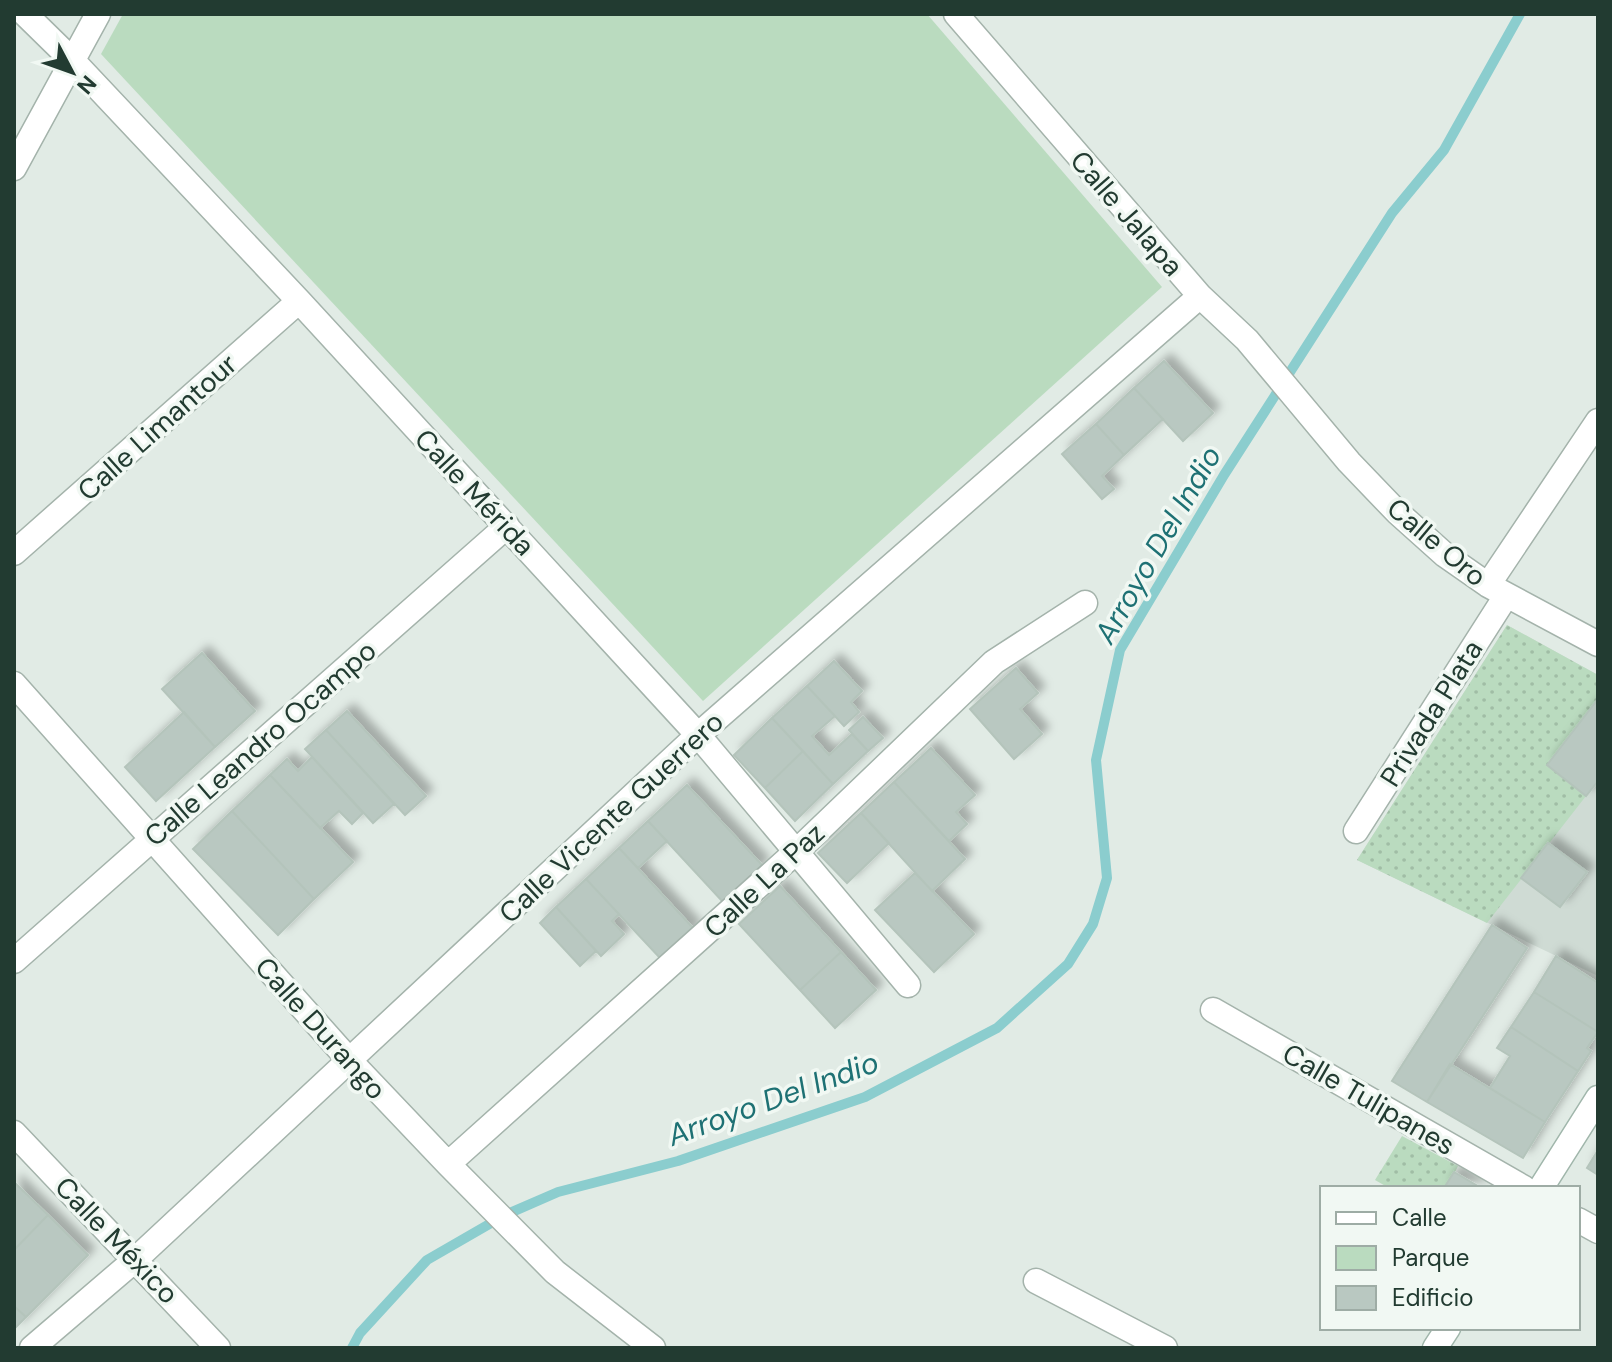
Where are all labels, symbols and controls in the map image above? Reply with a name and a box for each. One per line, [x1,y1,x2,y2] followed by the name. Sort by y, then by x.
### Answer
[32,32,112,112] north arrow
[71,69,103,100] text: N
[1062,143,1191,284] street label: Calle Jalapa
[70,346,245,509] street label: Calle Limantour
[406,421,543,564] street label: Calle Mérida
[1085,439,1230,651] water label: Arroyo Del Indio
[1379,490,1494,595] street label: Calle Oro
[137,632,384,854] street label: Calle Leandro Ocampo
[1372,633,1491,794] street label: Privada Plata
[491,704,732,931] street label: Calle Vicente Guerrero
[696,815,833,946] street label: Calle La Paz
[247,949,395,1108] street label: Calle Durango
[1276,1035,1462,1164] street label: Calle Tulipanes
[661,1042,884,1155] water label: Arroyo Del Indio
[47,1169,187,1312] street label: Calle México
[1320,1186,1580,1330] legend
[1392,1202,1447,1233] text: Calle
[1392,1242,1469,1273] text: Parque
[1392,1282,1474,1313] text: Edificio

